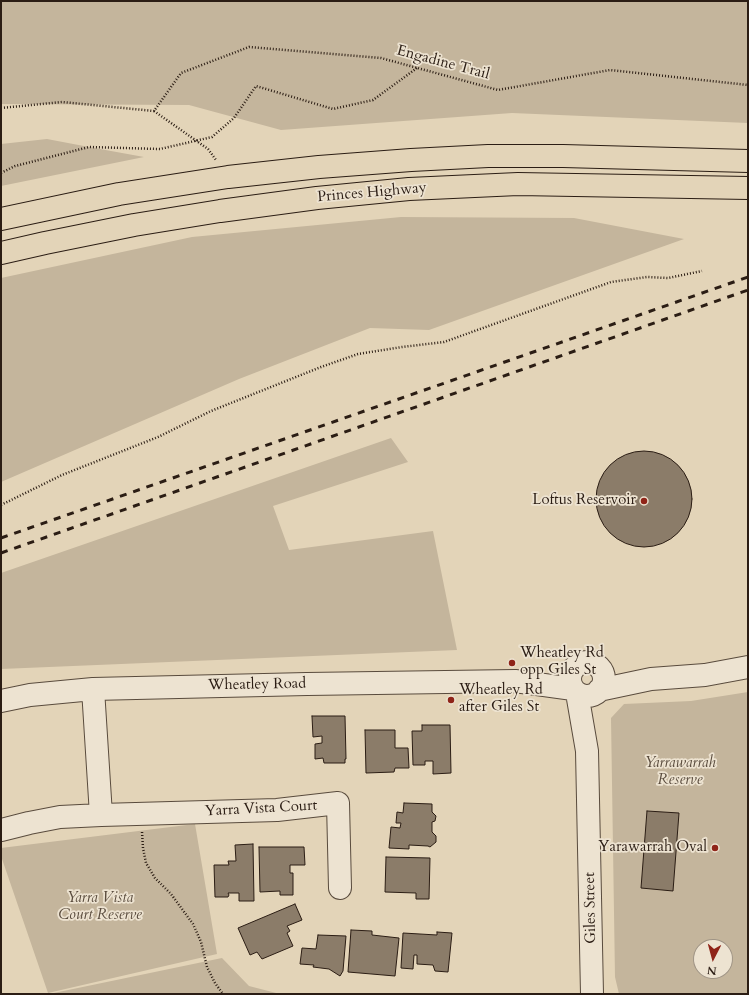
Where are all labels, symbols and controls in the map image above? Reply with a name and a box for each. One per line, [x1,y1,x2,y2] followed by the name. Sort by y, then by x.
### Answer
[395,42,491,84] street label: Engadine Trail
[317,179,427,207] street label: Princes Highway
[532,492,636,510] place label: Loftus Reservoir
[639,496,649,506] marker: Loftus Reservoir
[520,645,604,680] place label: Wheatley Rd opp Giles St
[507,658,517,668] marker: Wheatley Rd opp Giles St
[208,675,306,695] street label: Wheatley Road
[459,682,543,717] place label: Wheatley Rd after Giles St
[446,695,456,705] marker: Wheatley Rd after Giles St
[644,755,716,790] park label: Yarrawarrah Reserve
[204,797,318,821] street label: Yarra Vista Court
[598,839,707,857] place label: Yarawarrah Oval
[710,843,720,853] marker: Yarawarrah Oval
[581,872,601,944] street label: Giles Street
[58,890,142,925] park label: Yarra Vista Court Reserve
[693,939,733,979] north arrow
[706,962,717,978] text: N

